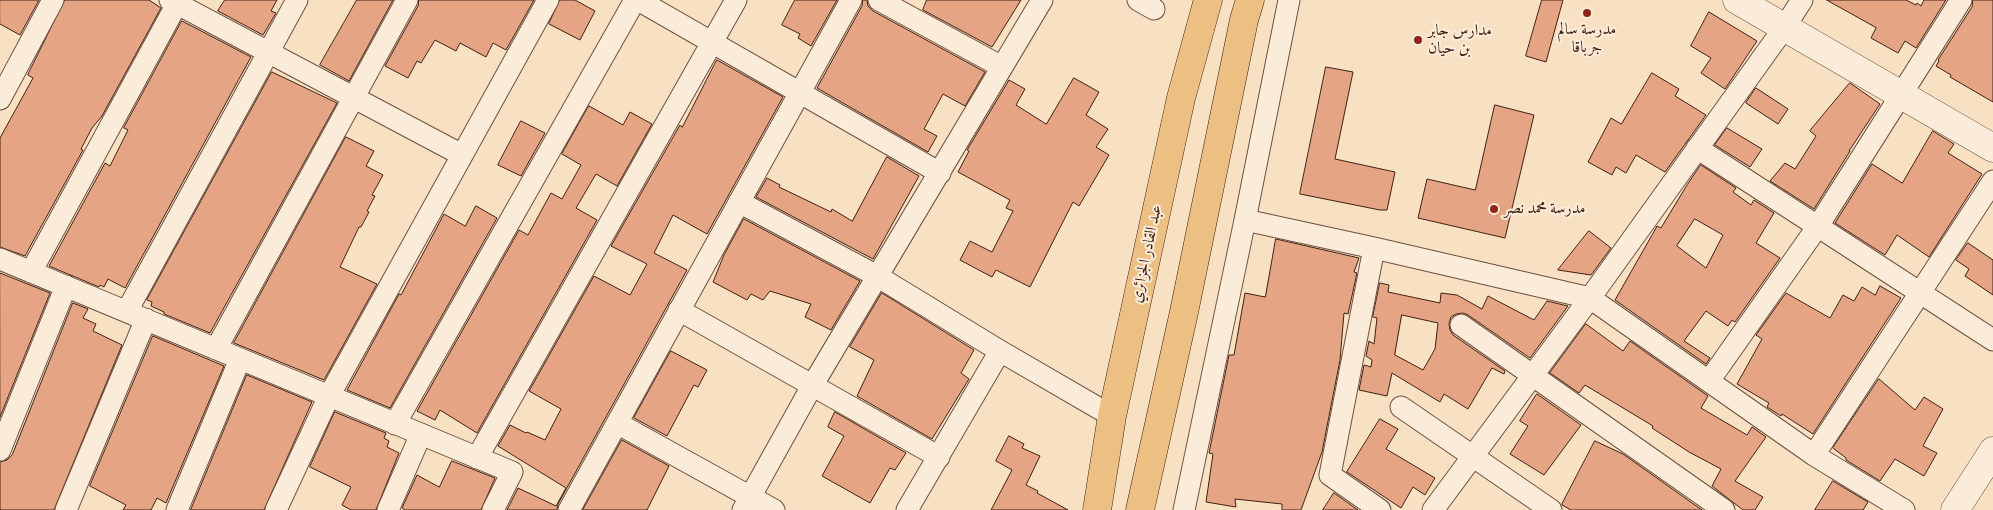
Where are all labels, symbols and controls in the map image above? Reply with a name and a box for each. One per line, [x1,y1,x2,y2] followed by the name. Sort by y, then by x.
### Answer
[1581,7,1593,19] marker: مدرسة سالم جرباقا
[1558,20,1616,58] place label: مدرسة سالم جرباقا
[1428,21,1492,59] place label: مدارس جابر بن حيان
[1412,34,1424,46] marker: مدارس جابر بن حيان
[1504,199,1585,219] place label: مدرسة محمد نصر
[1127,203,1167,305] street label: عبد القادر الجزائري
[1488,203,1500,215] marker: مدرسة محمد نصر

